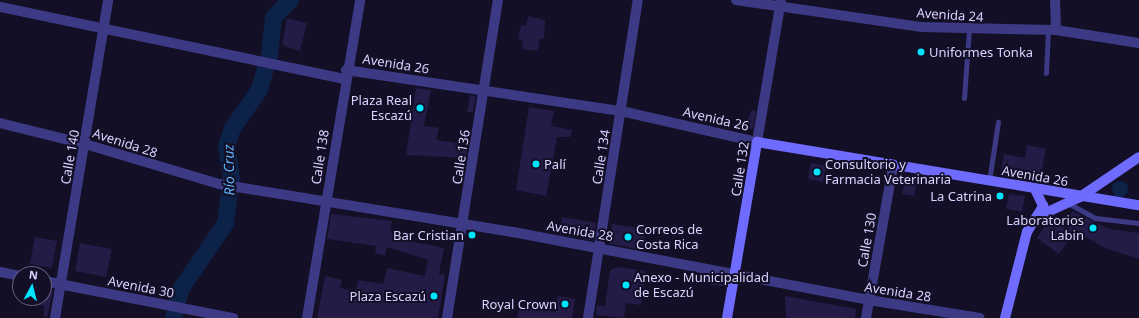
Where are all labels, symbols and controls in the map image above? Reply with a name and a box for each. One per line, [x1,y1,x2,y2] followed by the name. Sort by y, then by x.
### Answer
[916,5,984,25] street label: Avenida 24
[929,44,1033,60] place label: Uniformes Tonka
[916,47,926,57] marker: Uniformes Tonka
[362,51,430,77] street label: Avenida 26
[351,93,412,124] place label: Plaza Real Escazú
[415,103,425,113] marker: Plaza Real Escazú
[682,104,750,134] street label: Avenida 26
[91,125,159,161] street label: Avenida 28
[58,128,82,186] street label: Calle 140
[308,129,332,185] street label: Calle 138
[449,129,473,185] street label: Calle 136
[589,129,613,185] street label: Calle 134
[728,141,752,197] street label: Calle 132
[220,144,238,196] water label: Río Cruz
[544,156,566,172] place label: Palí
[825,157,951,188] place label: Consultorio y Farmacia Veterinaria
[531,159,541,169] marker: Palí
[1001,162,1069,190] street label: Avenida 26
[812,167,822,177] marker: Consultorio y Farmacia Veterinaria
[930,188,992,204] place label: La Catrina
[995,191,1005,201] marker: La Catrina
[855,211,879,269] street label: Calle 130
[1006,213,1084,244] place label: Laboratorios Labin
[546,217,614,245] street label: Avenida 28
[636,222,703,253] place label: Correos de Costa Rica
[1087,222,1099,234] marker: Laboratorios Labin
[393,227,464,243] place label: Bar Cristian
[467,230,477,240] marker: Bar Cristian
[623,232,633,242] marker: Correos de Costa Rica
[12,266,52,306] north arrow
[28,267,39,283] text: N
[634,270,769,301] place label: Anexo - Municipalidad de Escazú
[107,273,175,301] street label: Avenida 30
[864,279,932,305] street label: Avenida 28
[621,280,631,290] marker: Anexo - Municipalidad de Escazú
[350,288,426,304] place label: Plaza Escazú
[429,291,439,301] marker: Plaza Escazú
[481,296,557,312] place label: Royal Crown
[560,299,570,309] marker: Royal Crown

